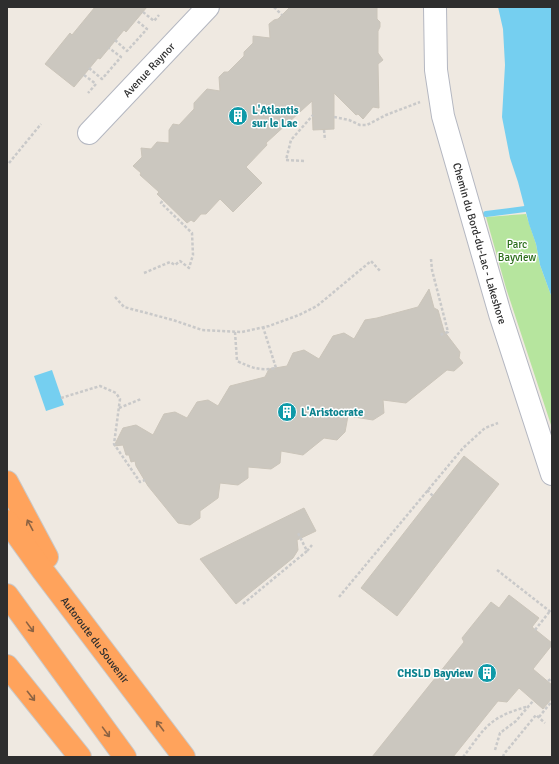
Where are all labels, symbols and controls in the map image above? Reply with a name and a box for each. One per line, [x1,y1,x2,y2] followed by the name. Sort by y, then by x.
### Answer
[120,40,178,100] street label: Avenue Raynor
[252,104,299,130] place label: L'Atlantis sur le Lac
[227,105,249,127] building icon: L'Atlantis sur le Lac
[450,161,509,326] street label: Chemin du Bord-du-Lac - Lakeshore
[498,238,536,264] park label: Parc Bayview
[276,401,298,423] building icon: L'Aristocrate
[301,406,364,419] place label: L'Aristocrate
[26,519,33,531] one-way arrow
[58,594,132,686] street label: Autoroute du Souvenir
[26,621,34,632] one-way arrow
[476,662,498,684] building icon: CHSLD Bayview
[397,667,474,680] place label: CHSLD Bayview
[27,691,36,702] one-way arrow
[156,721,165,732] one-way arrow
[102,726,111,737] one-way arrow

